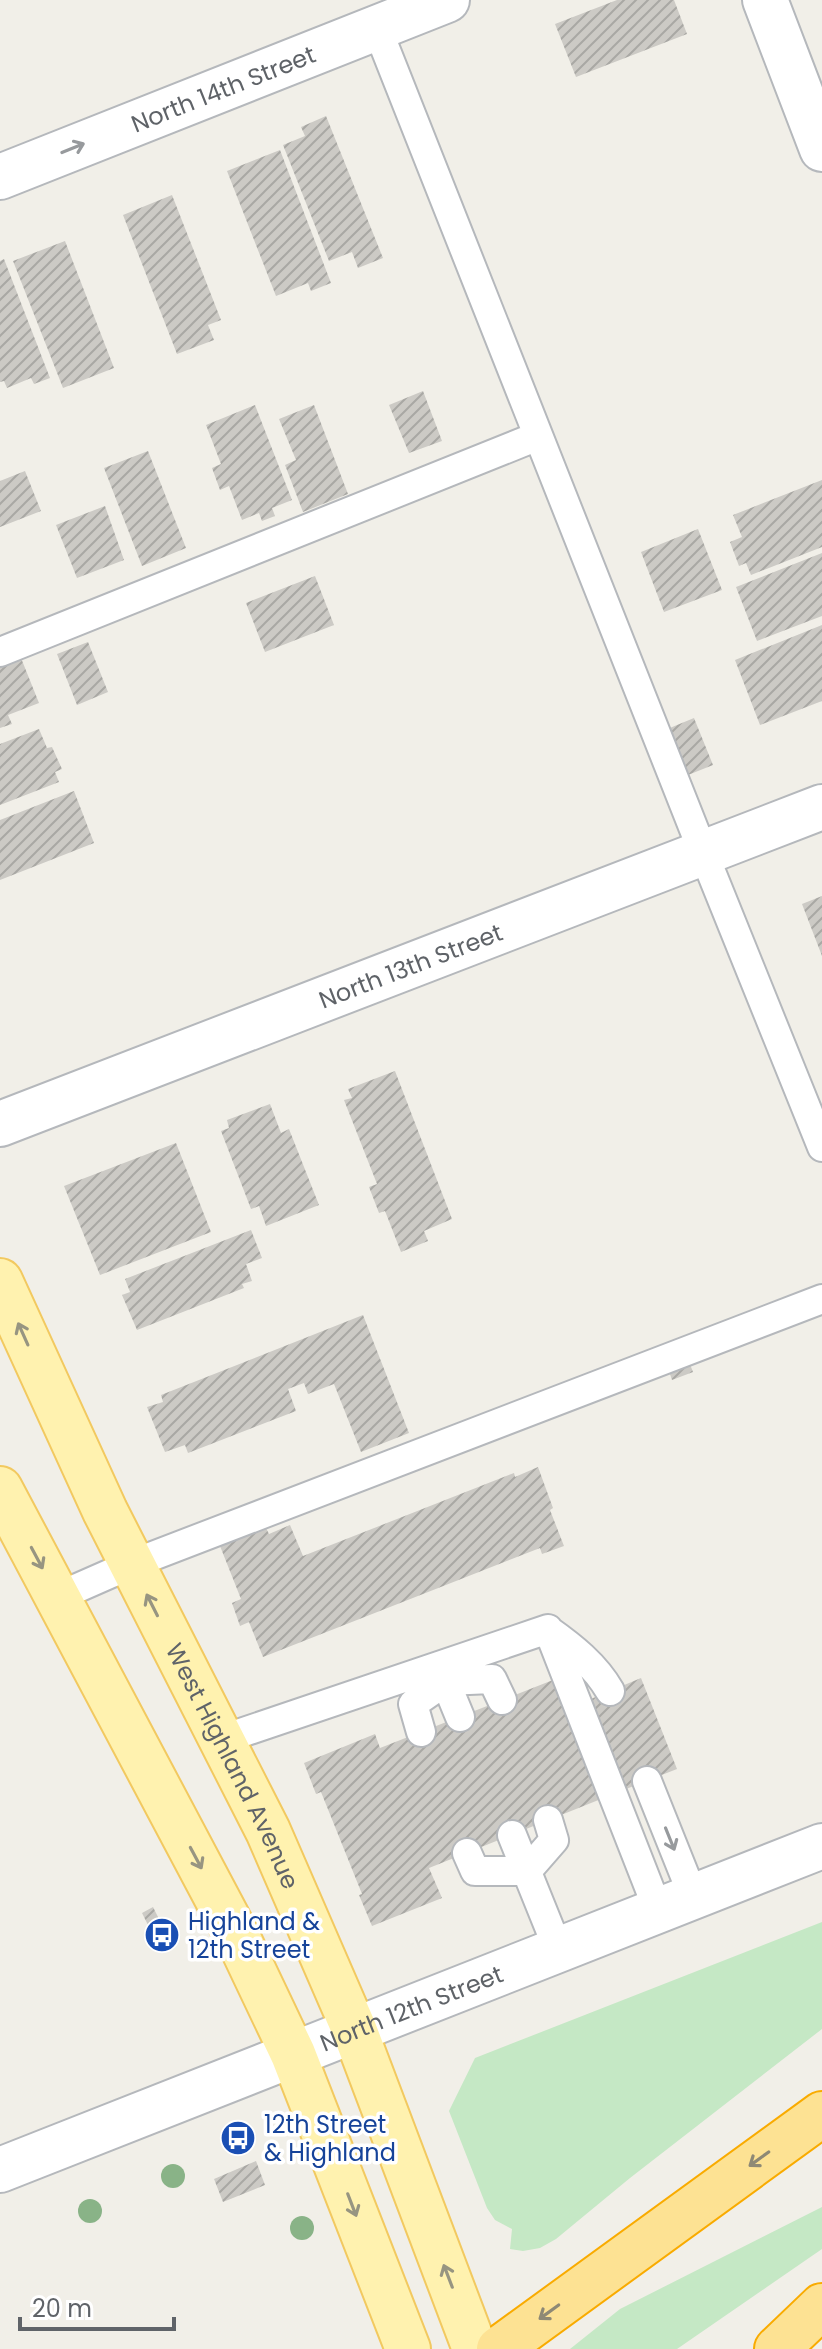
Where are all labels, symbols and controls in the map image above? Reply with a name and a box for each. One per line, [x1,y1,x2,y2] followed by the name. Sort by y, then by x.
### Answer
[126,37,320,140] street label: North 14th Street
[60,140,85,154] one-way arrow
[314,915,507,1016] street label: North 13th Street
[15,1322,30,1347] one-way arrow
[29,1546,45,1570] one-way arrow
[144,1593,160,1617] one-way arrow
[158,1637,308,1894] street label: West Highland Avenue
[663,1826,678,1851] one-way arrow
[188,1846,204,1870] one-way arrow
[188,1905,320,1966] place label: Highland & 12th Street
[143,1916,181,1954] bus stop icon: Highland & 12th Street
[315,1957,508,2059] street label: North 12th Street
[264,2108,396,2169] place label: 12th Street & Highland
[219,2119,257,2157] bus stop icon: 12th Street & Highland
[748,2151,770,2167] one-way arrow
[346,2192,360,2217] one-way arrow
[440,2264,454,2289] one-way arrow
[20,2281,174,2331] scale bar
[32,2292,92,2325] text: 20 m
[538,2304,560,2321] one-way arrow

